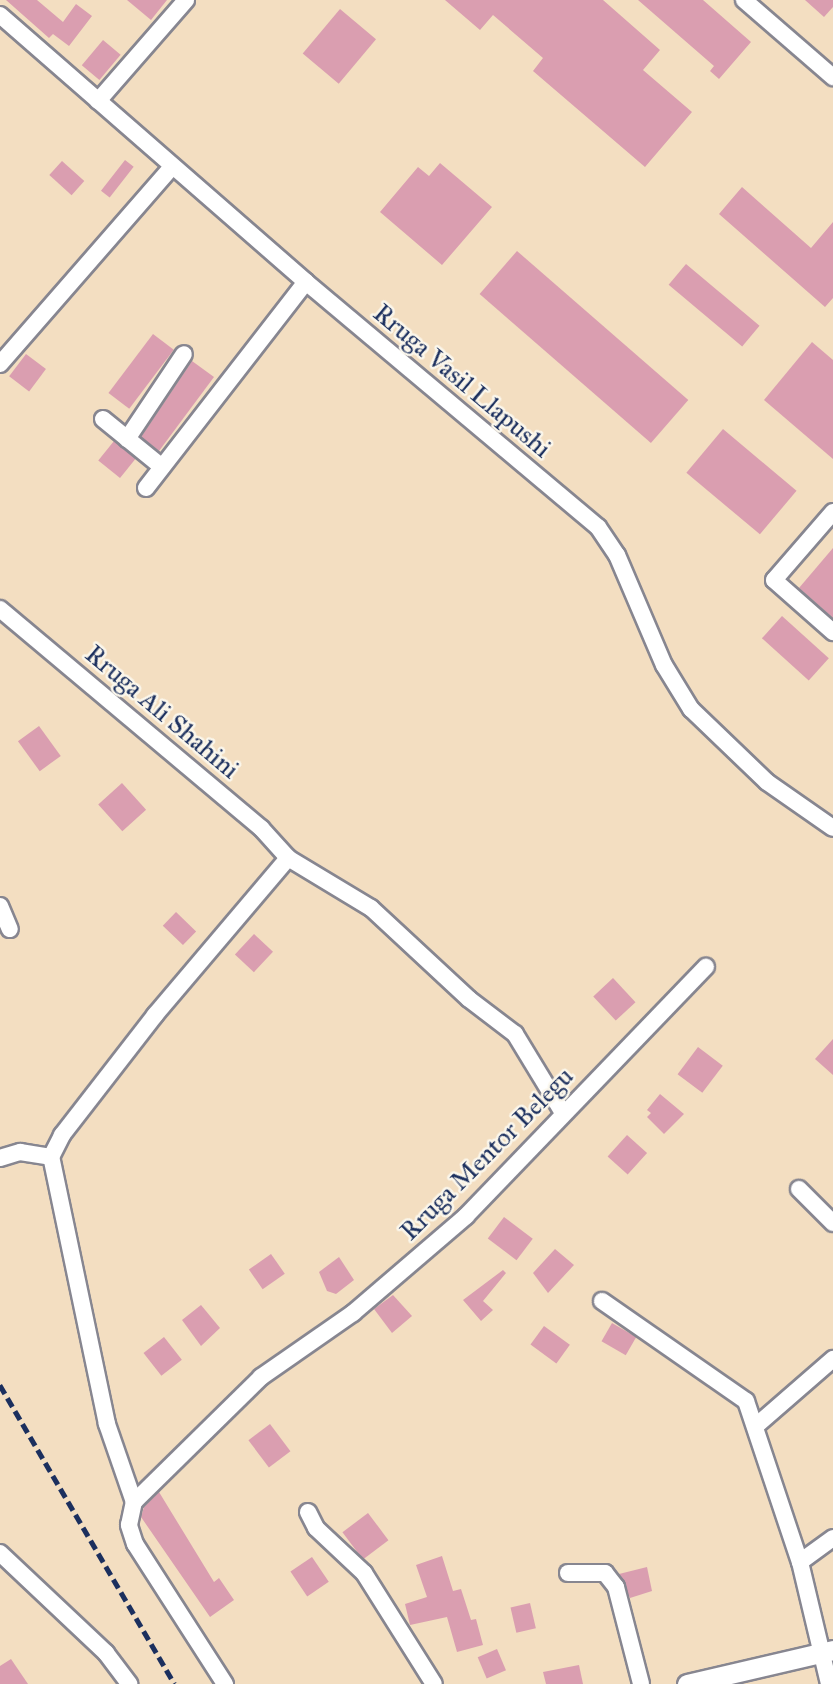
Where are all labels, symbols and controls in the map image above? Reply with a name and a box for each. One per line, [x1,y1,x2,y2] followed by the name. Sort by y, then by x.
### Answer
[367,298,557,464] street label: Rruga Vasil Llapushi
[79,639,245,785] street label: Rruga Ali Shahini
[394,1061,580,1247] street label: Rruga Mentor Belegu

